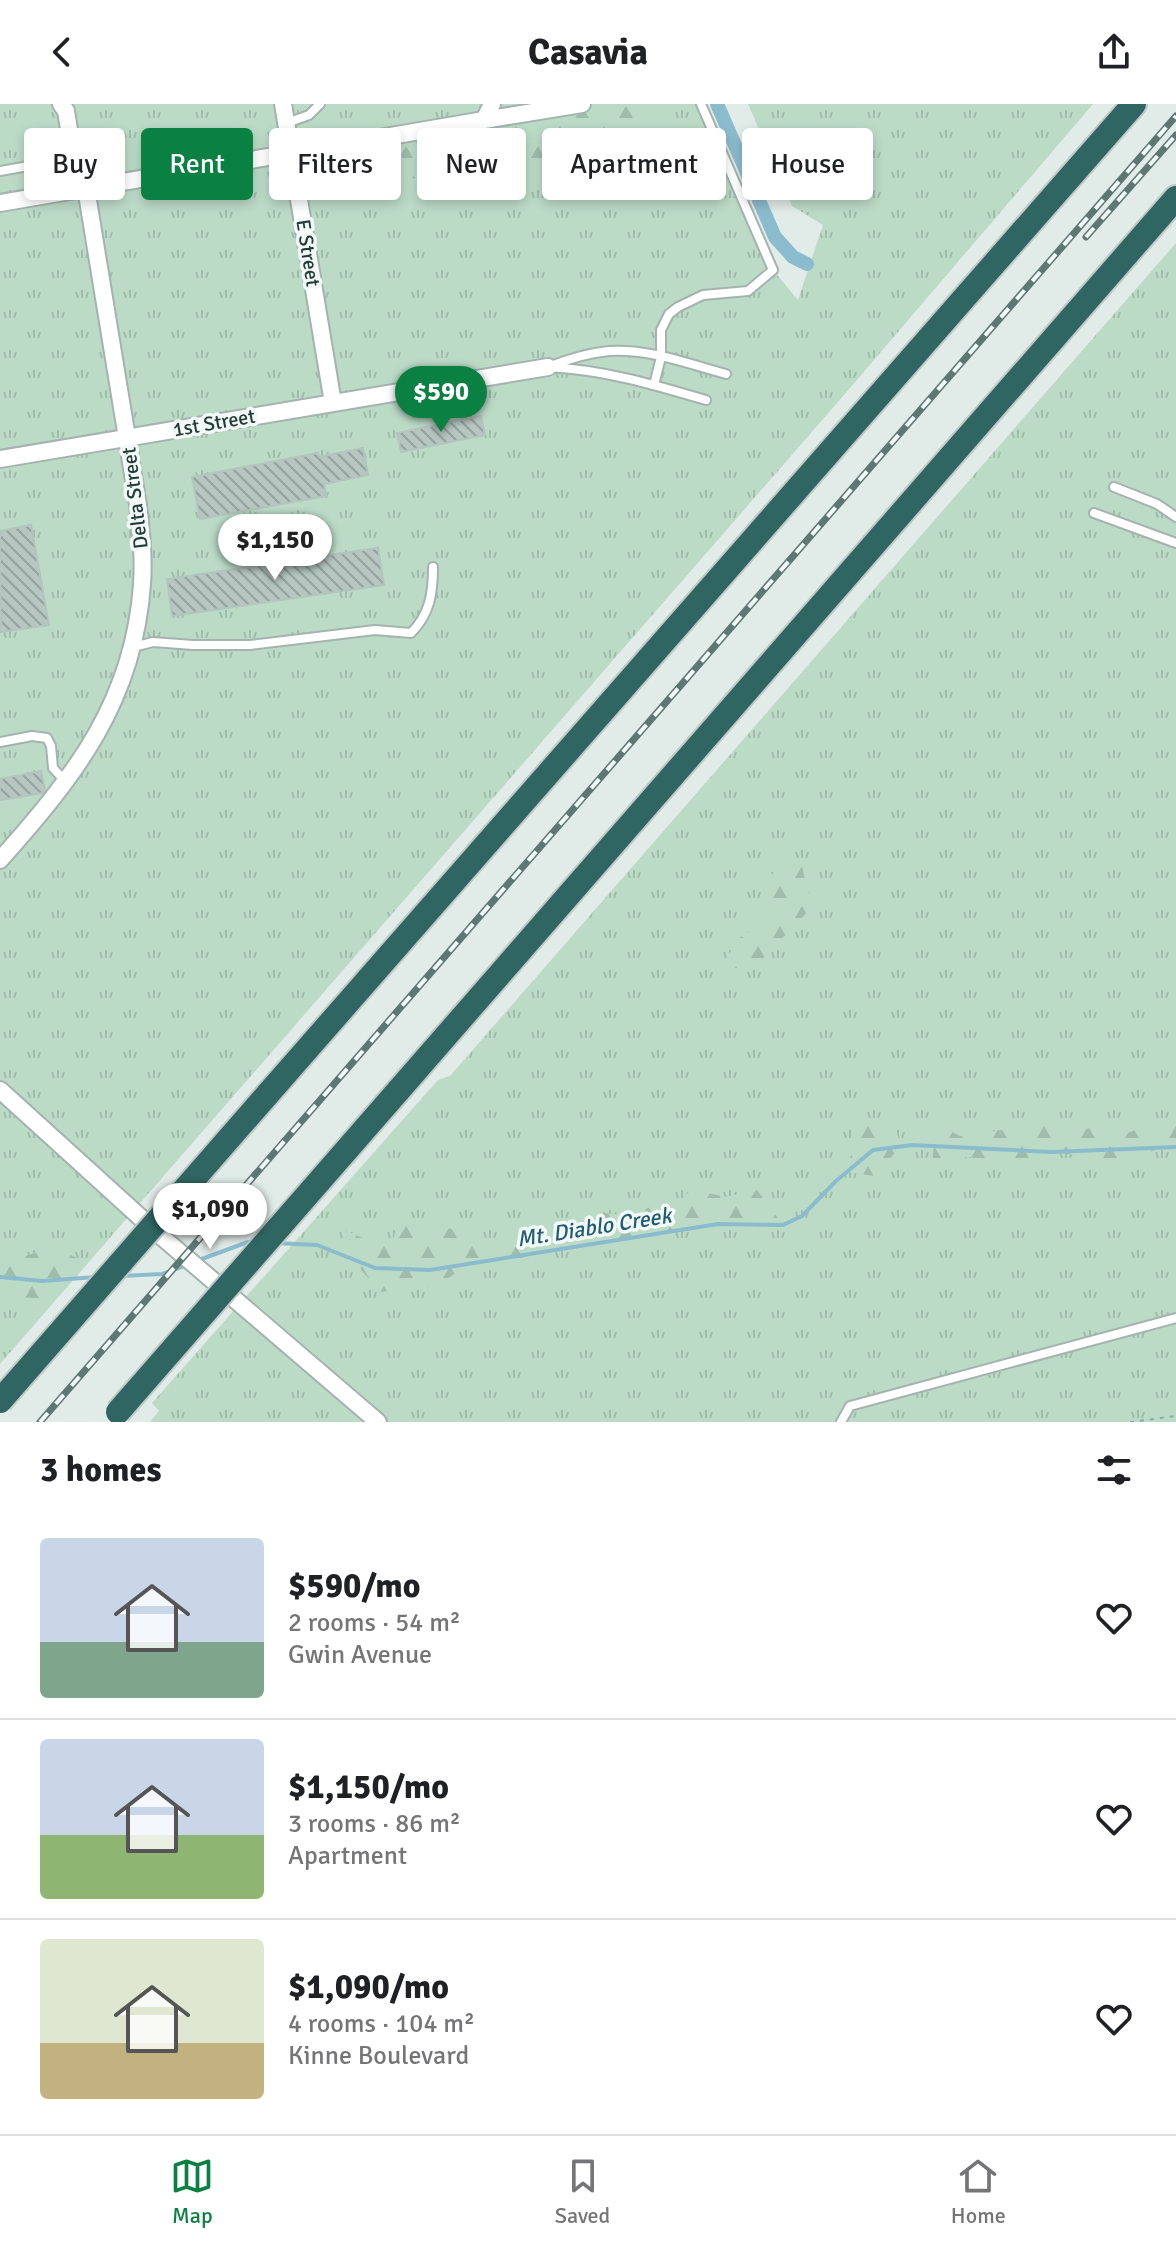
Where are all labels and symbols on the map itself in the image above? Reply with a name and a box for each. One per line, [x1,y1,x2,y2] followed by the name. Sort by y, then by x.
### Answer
[290,218,326,288] street label: E Street
[394,366,488,434] pin: $590
[171,403,257,443] street label: 1st Street
[116,446,154,550] street label: Delta Street
[210,514,340,582] pin: $1,150
[145,1183,275,1251] pin: $1,090
[515,1201,675,1253] water label: Mt. Diablo Creek

